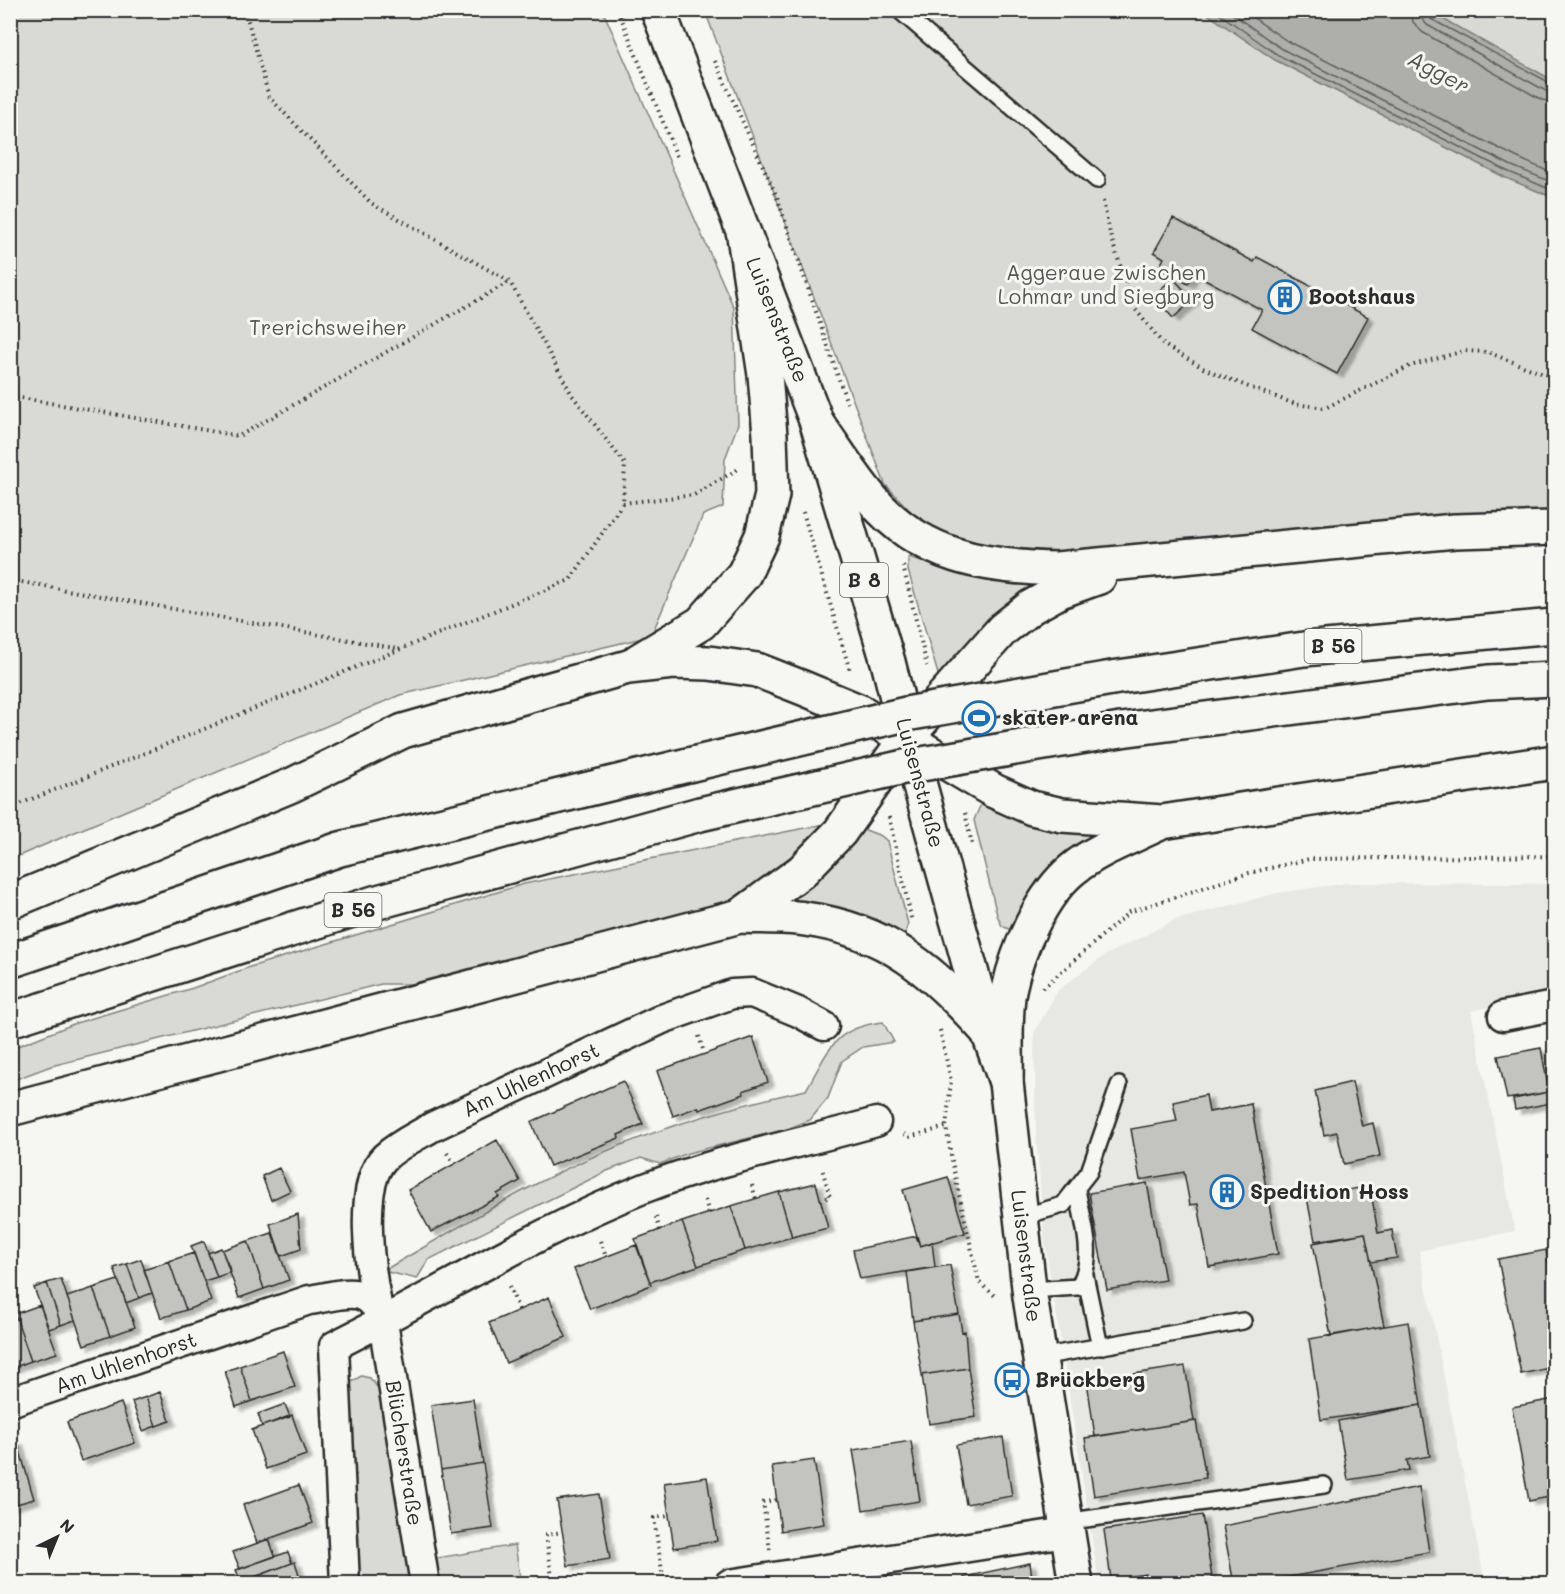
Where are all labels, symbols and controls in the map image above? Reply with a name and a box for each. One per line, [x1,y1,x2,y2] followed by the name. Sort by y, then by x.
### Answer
[1404,43,1475,100] water label: Agger
[741,253,816,386] street label: Luisenstraße
[998,258,1214,309] park label: Aggeraue zwischen Lohmar und Siegburg
[1267,279,1303,315] building icon: Bootshaus
[1308,282,1415,309] place label: Bootshaus
[249,313,407,340] park label: Trerichsweiher
[840,563,888,597] road number: B 8
[1304,629,1362,663] road number: B 56
[961,700,997,736] sports icon: skater arena
[1002,703,1139,730] place label: skater arena
[891,715,952,850] street label: Luisenstraße
[324,893,382,927] road number: B 56
[458,1035,603,1122] street label: Am Uhlenhorst
[1209,1174,1245,1210] building icon: Spedition Hoss
[1250,1177,1409,1204] place label: Spedition Hoss
[1006,1188,1049,1324] street label: Luisenstraße
[51,1325,200,1398] street label: Am Uhlenhorst
[994,1362,1030,1398] bus stop icon: Brückberg
[1035,1365,1145,1392] place label: Brückberg
[381,1378,430,1527] street label: Blücherstraße
[27,1507,87,1567] north arrow
[56,1514,79,1537] text: N

